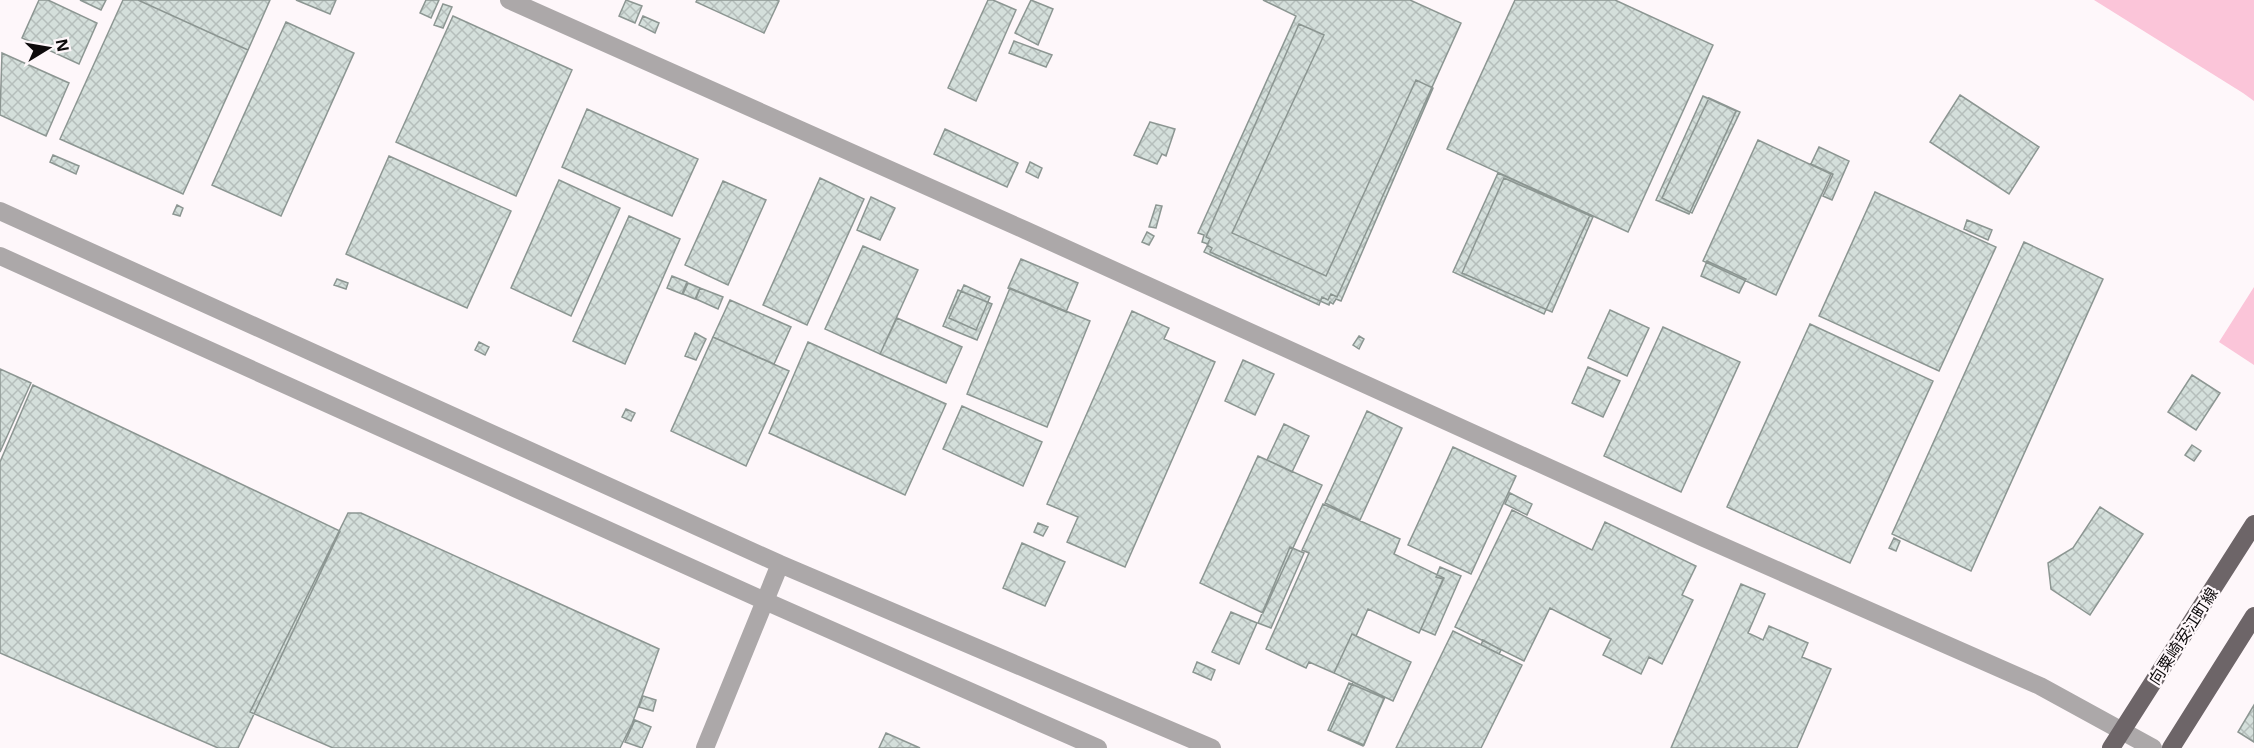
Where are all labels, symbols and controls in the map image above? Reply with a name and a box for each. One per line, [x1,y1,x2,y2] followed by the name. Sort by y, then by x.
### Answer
[18,18,78,78] north arrow
[51,37,75,54] text: N
[2143,583,2223,689] street label: 向粟崎安江町線

